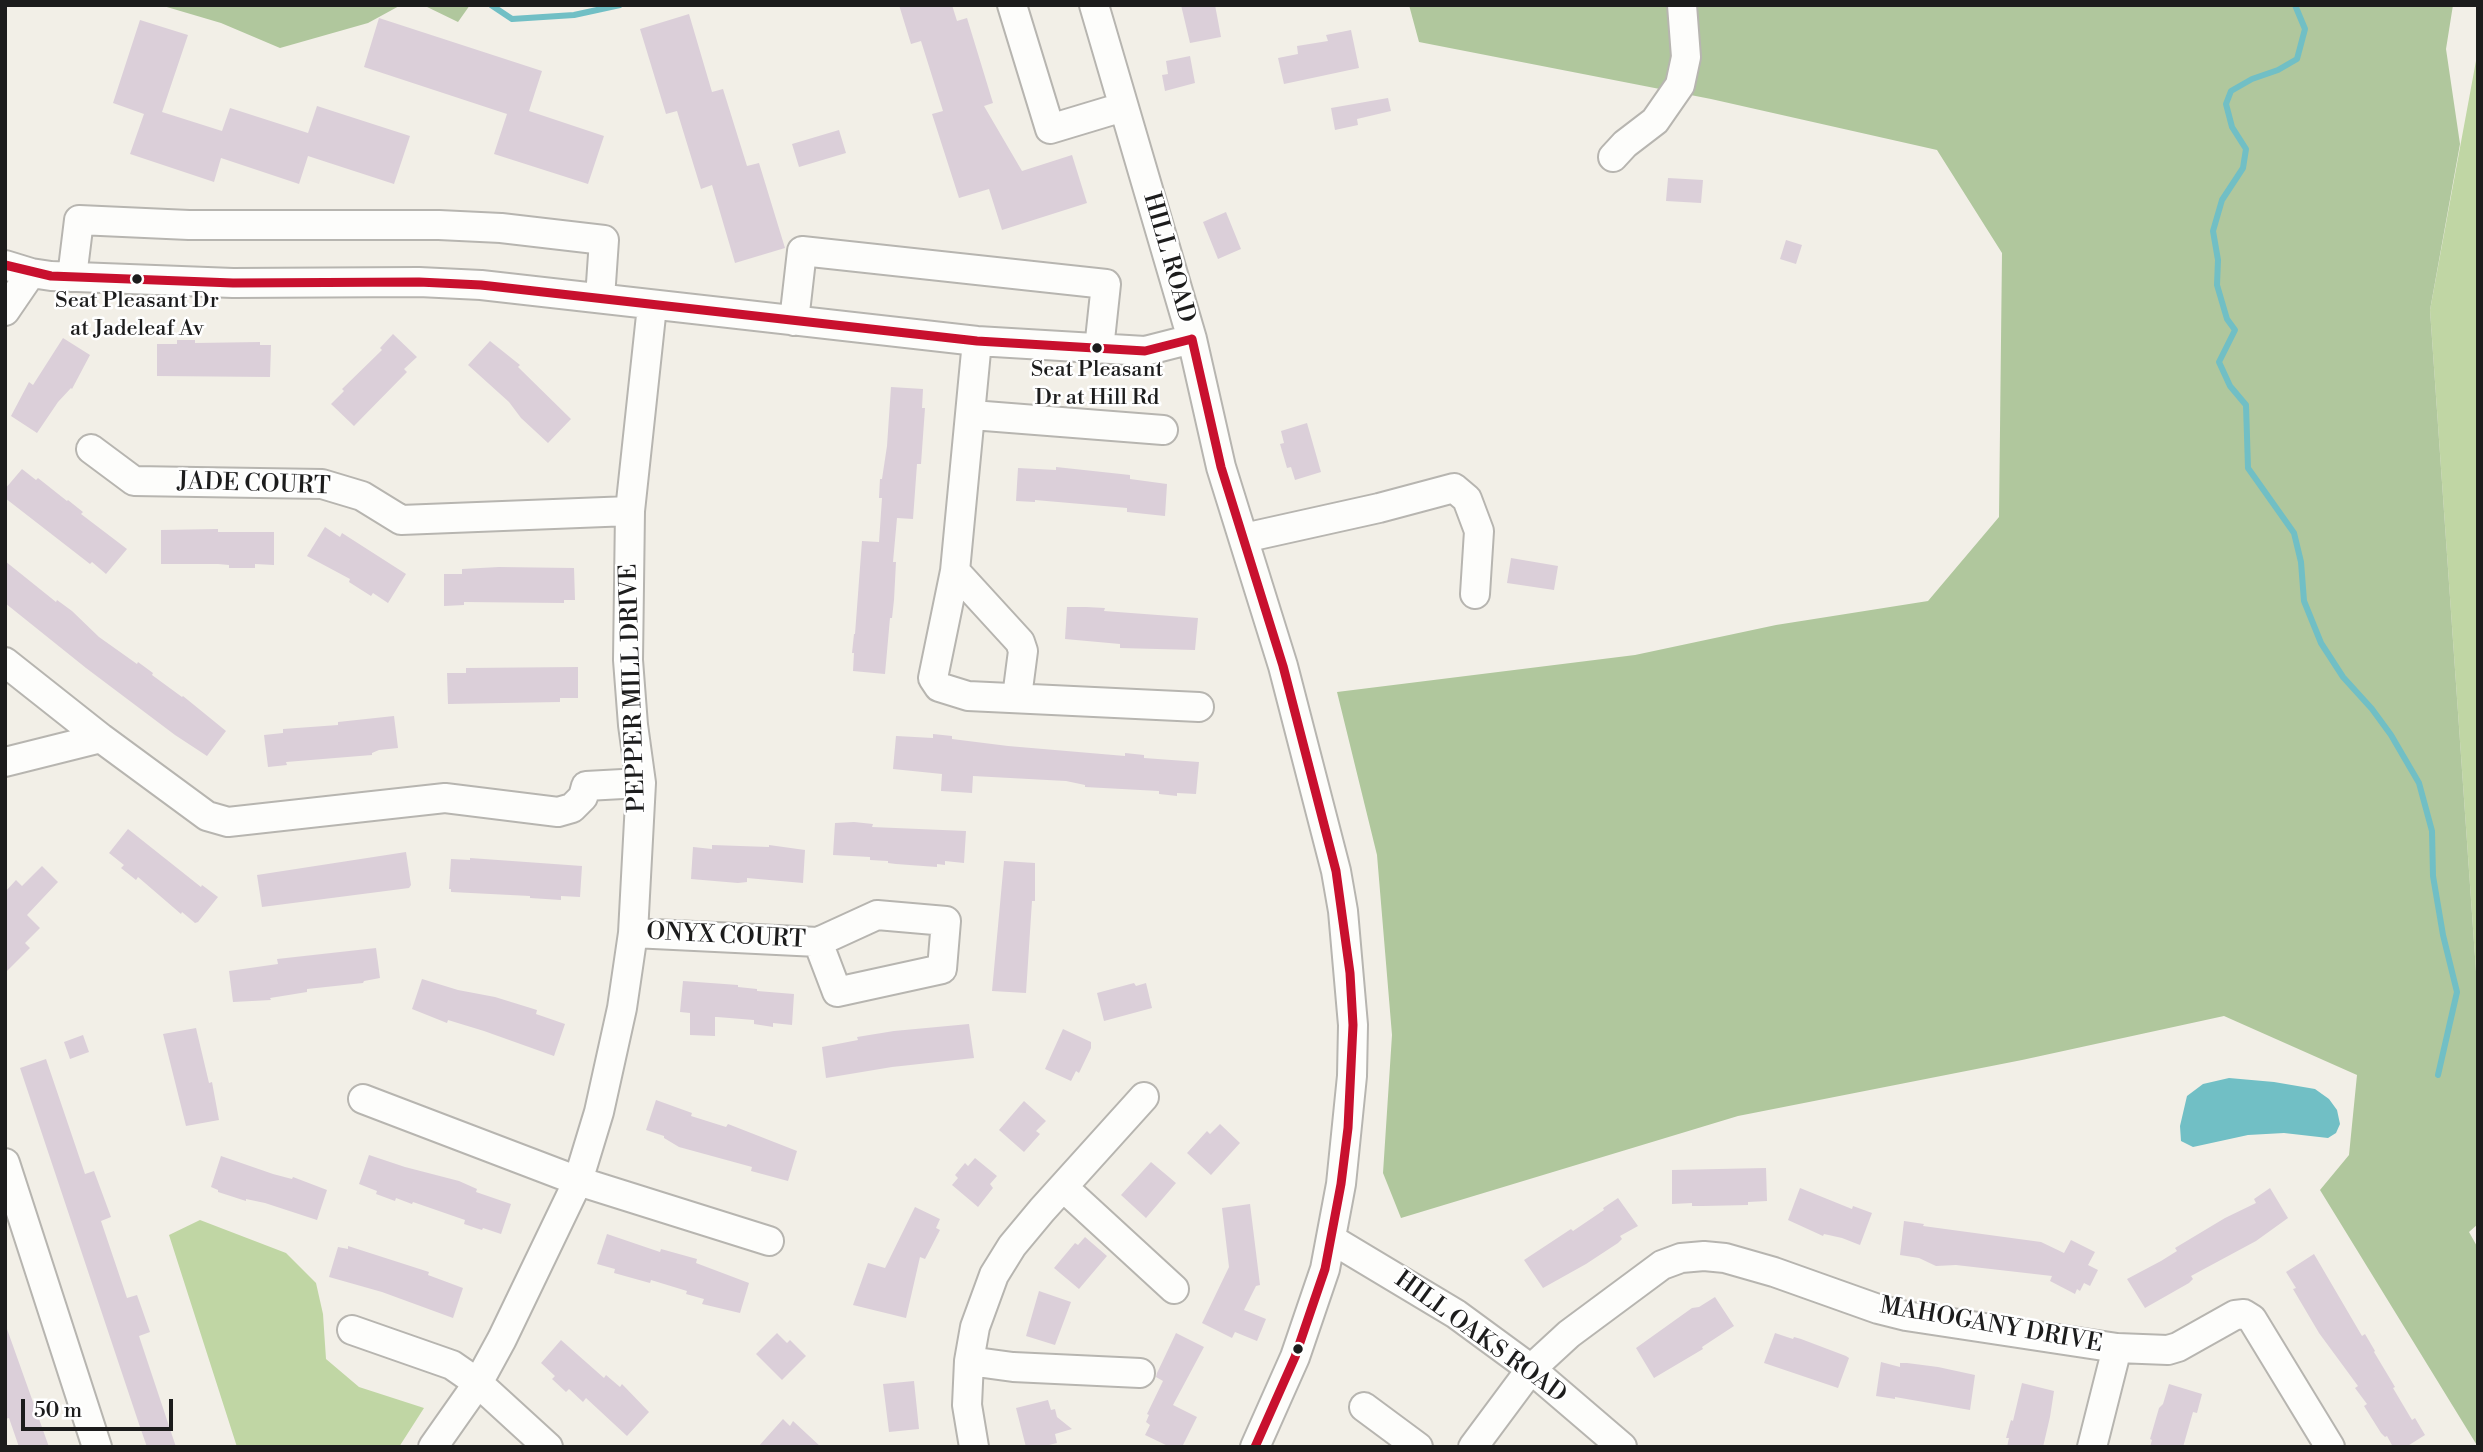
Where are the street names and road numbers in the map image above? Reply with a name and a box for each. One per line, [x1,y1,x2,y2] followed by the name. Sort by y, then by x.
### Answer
[1136,190,1200,326] street label: HILL ROAD
[177,468,331,502] street label: JADE COURT
[615,563,653,813] street label: PEPPER MILL DRIVE
[646,918,806,956] street label: ONYX COURT
[1388,1266,1572,1410] street label: HILL OAKS ROAD
[1877,1292,2105,1360] street label: MAHOGANY DRIVE

